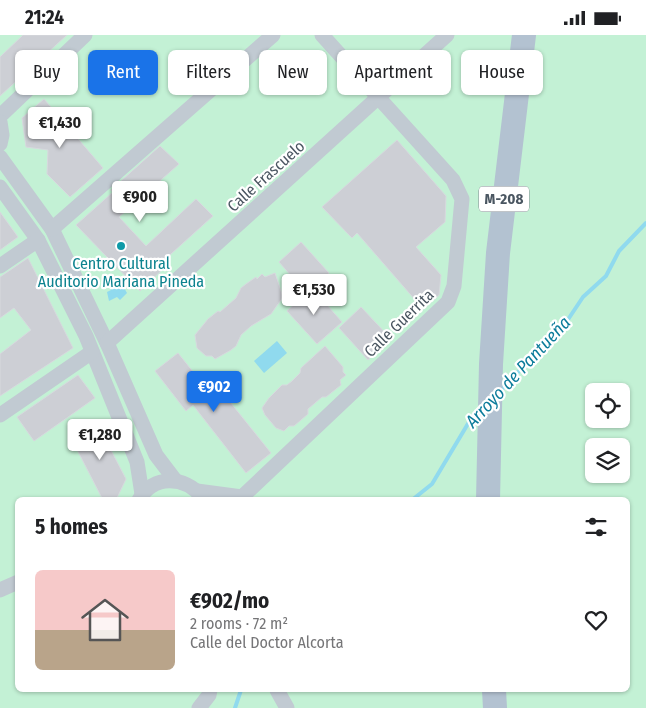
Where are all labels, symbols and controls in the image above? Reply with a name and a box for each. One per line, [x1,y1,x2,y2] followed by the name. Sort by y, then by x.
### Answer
[25,6,64,29] text: 21:24
[15,50,78,95] chip: Buy
[88,50,158,95] chip: Rent
[168,50,249,95] chip: Filters
[259,50,327,95] chip: New
[337,50,451,95] chip: Apartment
[461,50,543,95] chip: House
[19,107,101,149] pin: €1,430
[39,113,81,132] text: €1,430
[223,136,309,216] street label: Calle Frascuelo
[110,181,170,223] pin: €900
[123,187,157,206] text: €900
[479,187,529,211] road number: M-208
[115,240,127,252] marker: Centro Cultural Auditorio Mariana Pineda
[38,254,204,291] place label: Centro Cultural Auditorio Mariana Pineda
[273,273,355,316] pin: €1,530
[293,280,335,299] text: €1,530
[360,285,438,361] street label: Calle Guerrita
[460,312,575,433] water label: Arroyo de Pantueña
[184,371,244,413] pin: €902
[198,377,230,396] text: €902
[585,383,630,483] map controls
[585,383,630,428] button: locate
[59,419,141,461] pin: €1,280
[78,425,122,444] text: €1,280
[585,438,630,483] button: layers
[582,513,610,541] icon: filters
[35,514,108,540] text: 5 homes
[190,588,269,614] text: €902/mo
[75,590,135,650] icon: home
[582,606,610,634] icon: heart
[190,614,288,633] text: 2 rooms · 72 m²
[190,633,344,652] text: Calle del Doctor Alcorta

